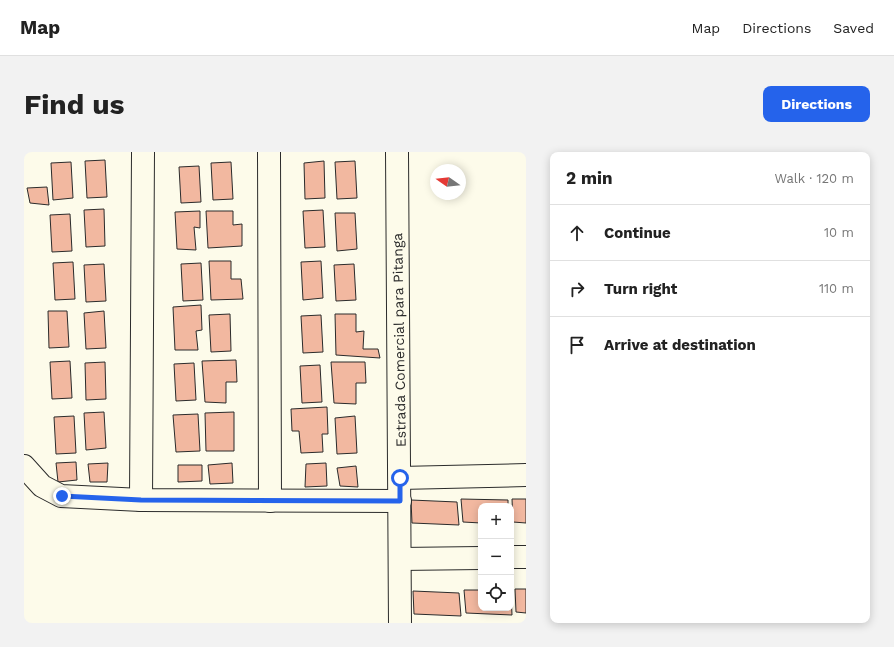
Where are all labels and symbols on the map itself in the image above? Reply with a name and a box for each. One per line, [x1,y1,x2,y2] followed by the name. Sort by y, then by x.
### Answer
[430,164,466,200] north arrow
[389,233,409,447] street label: Estrada Comercial para Pitanga
[391,469,409,487] route start
[53,487,71,505] route end

